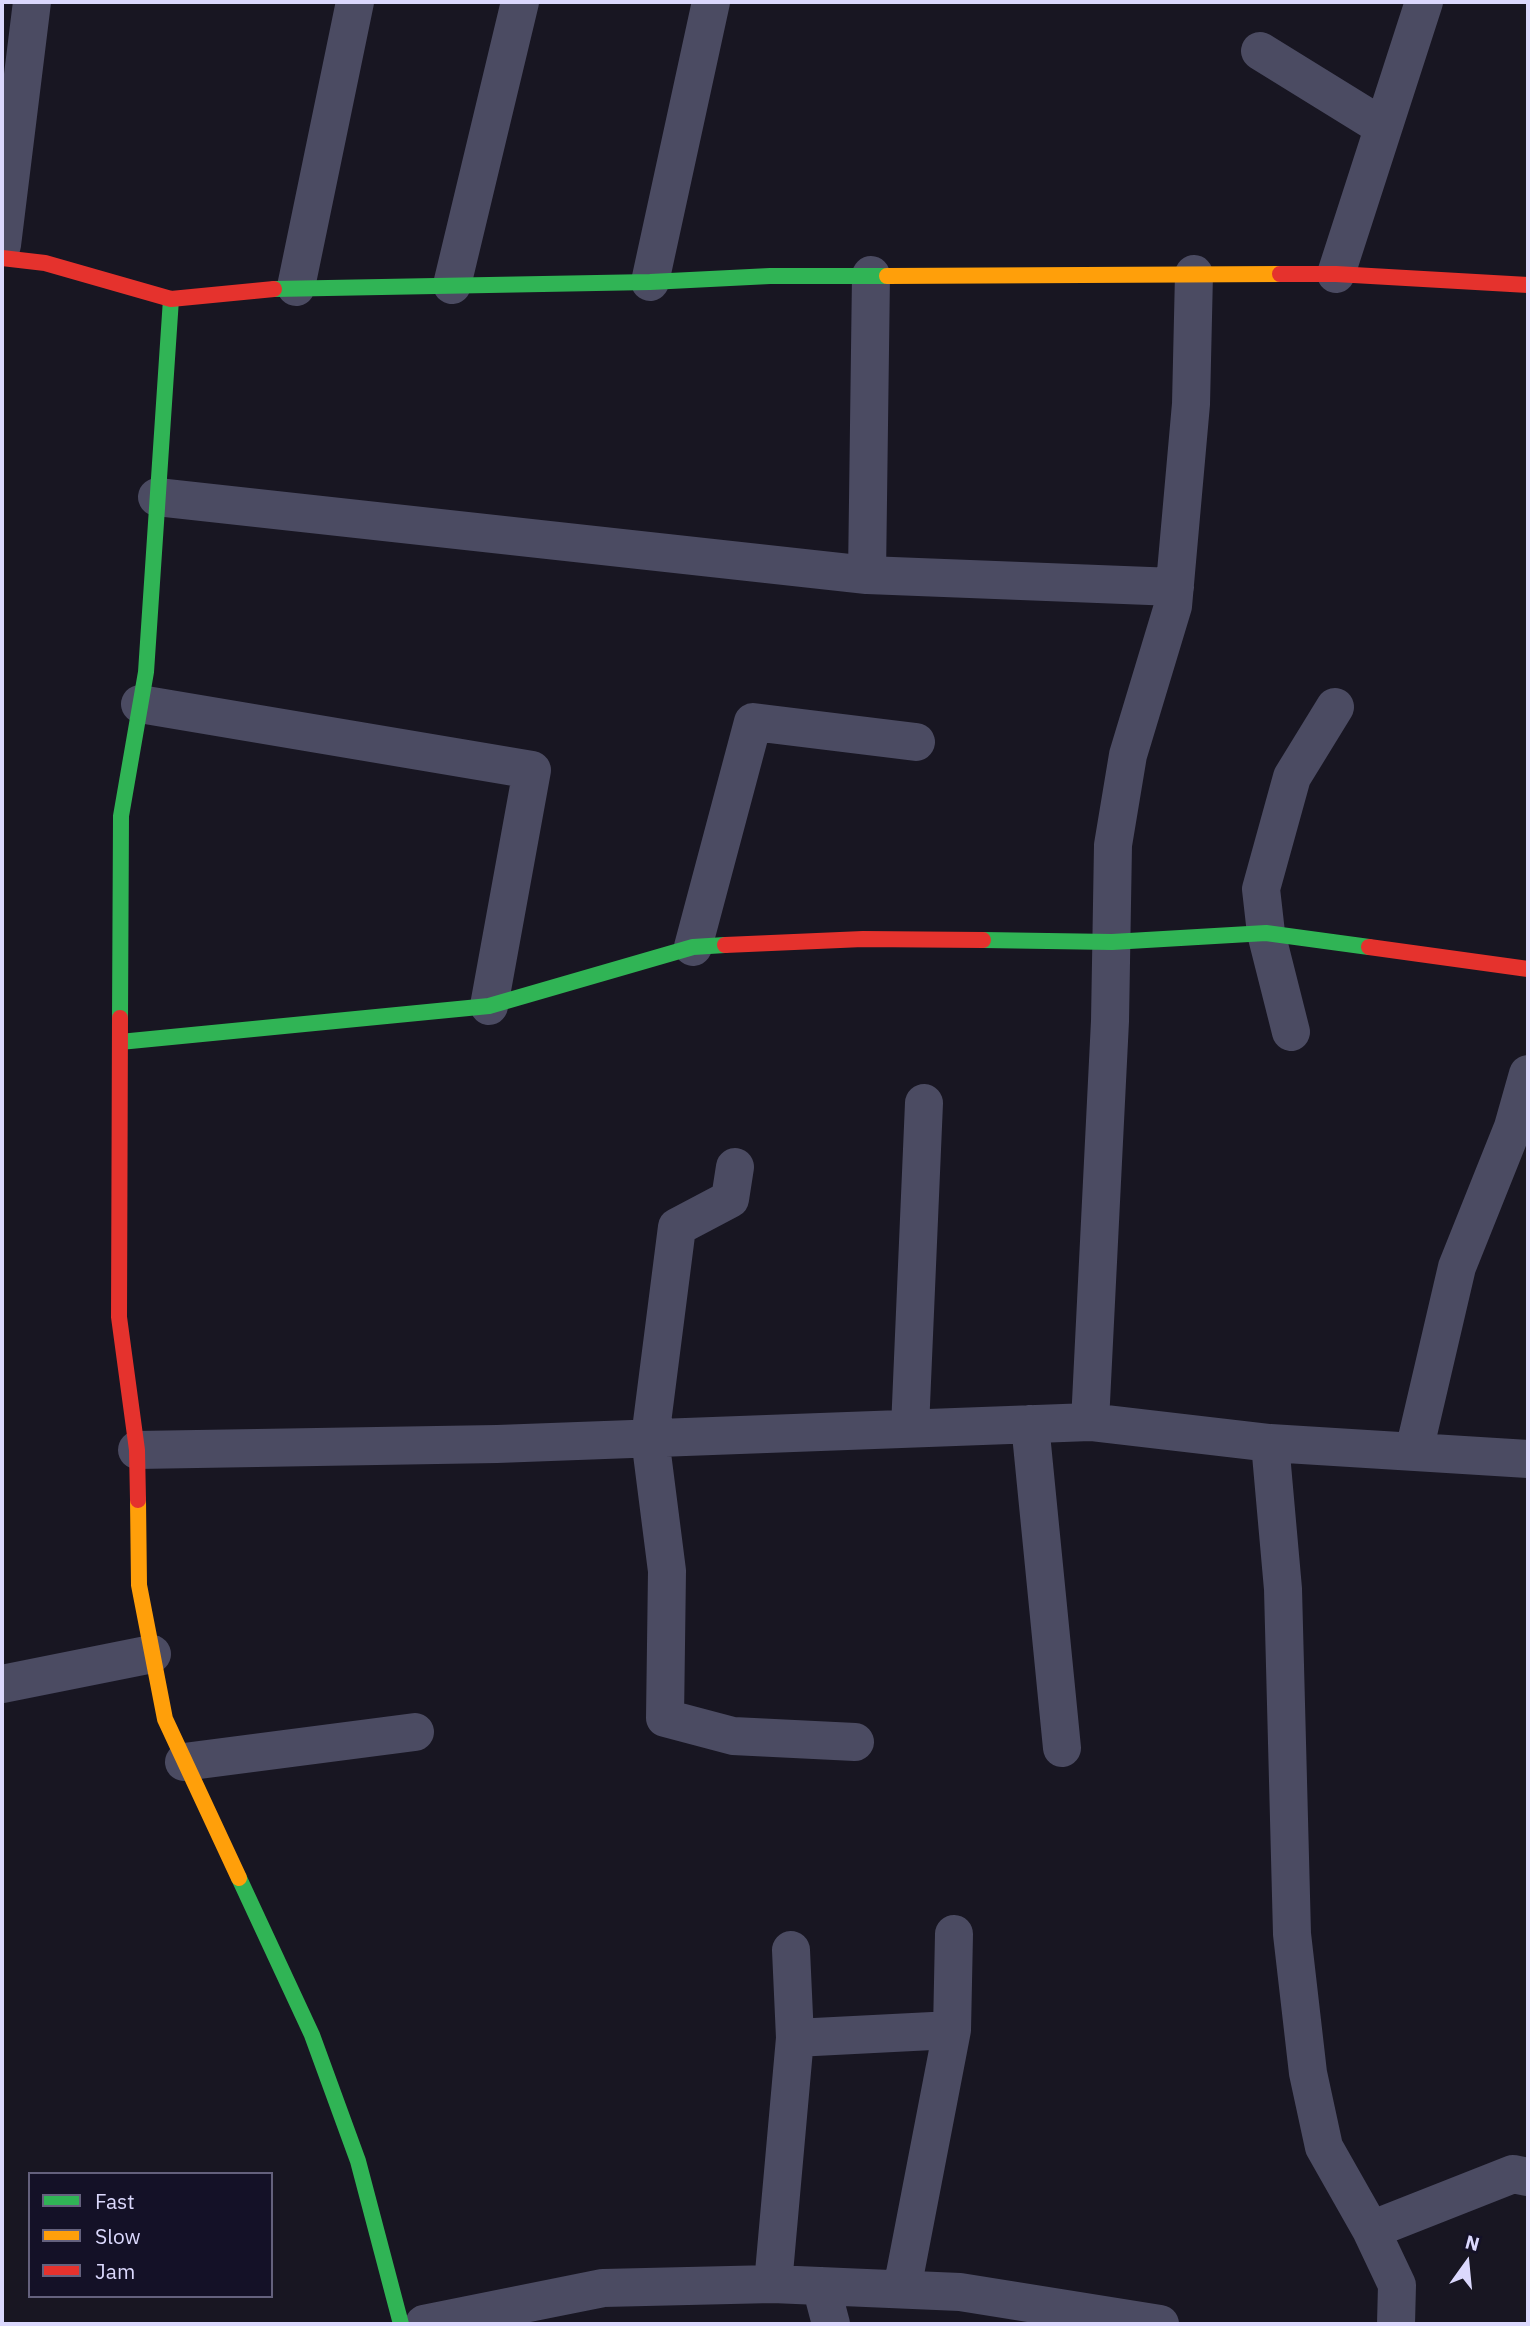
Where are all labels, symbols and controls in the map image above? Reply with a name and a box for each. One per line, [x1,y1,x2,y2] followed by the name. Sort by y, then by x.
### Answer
[28,2172,273,2298] legend
[95,2187,135,2215] text: Fast
[95,2222,141,2250] text: Slow
[1432,2228,1502,2298] north arrow
[1463,2229,1482,2256] text: N
[95,2257,135,2285] text: Jam

